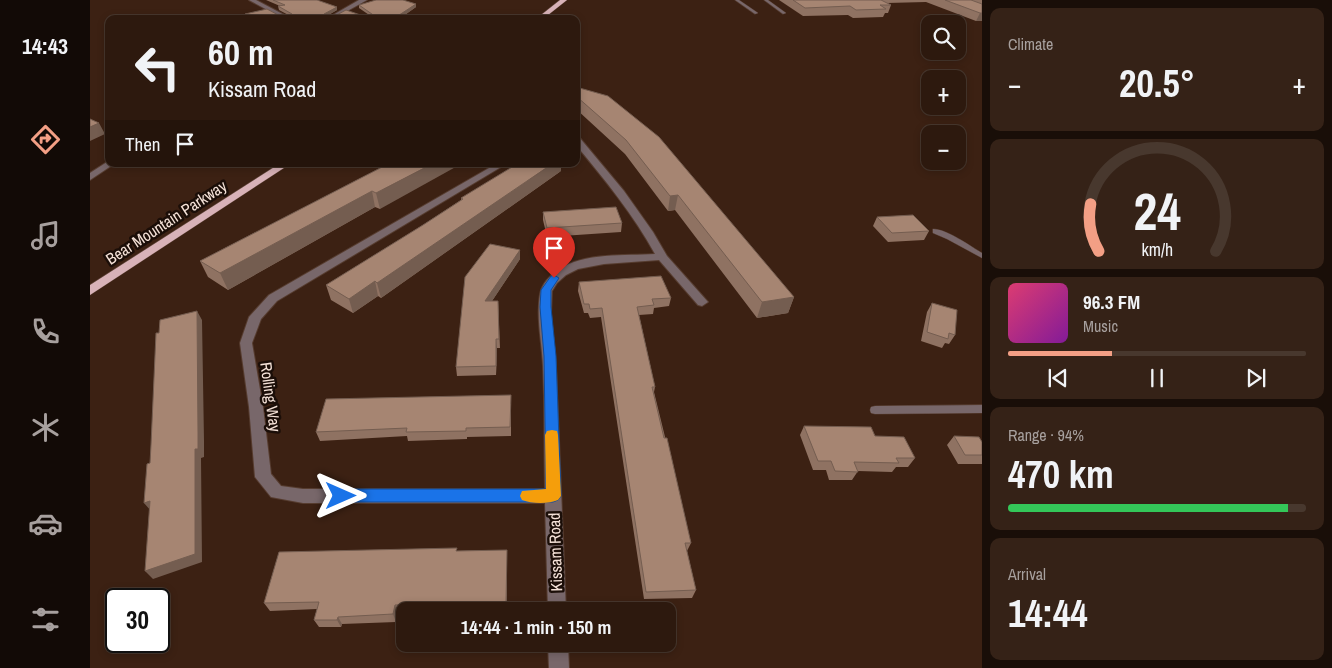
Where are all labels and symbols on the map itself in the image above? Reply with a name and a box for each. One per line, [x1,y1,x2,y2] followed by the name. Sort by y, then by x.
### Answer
[101,174,231,269] street label: Bear Mountain Parkway
[533,227,575,278] pin
[255,361,287,434] street label: Rolling Way
[314,469,366,521] position arrow
[543,512,567,592] street label: Kissam Road
[105,588,170,653] speed limit sign: 30

